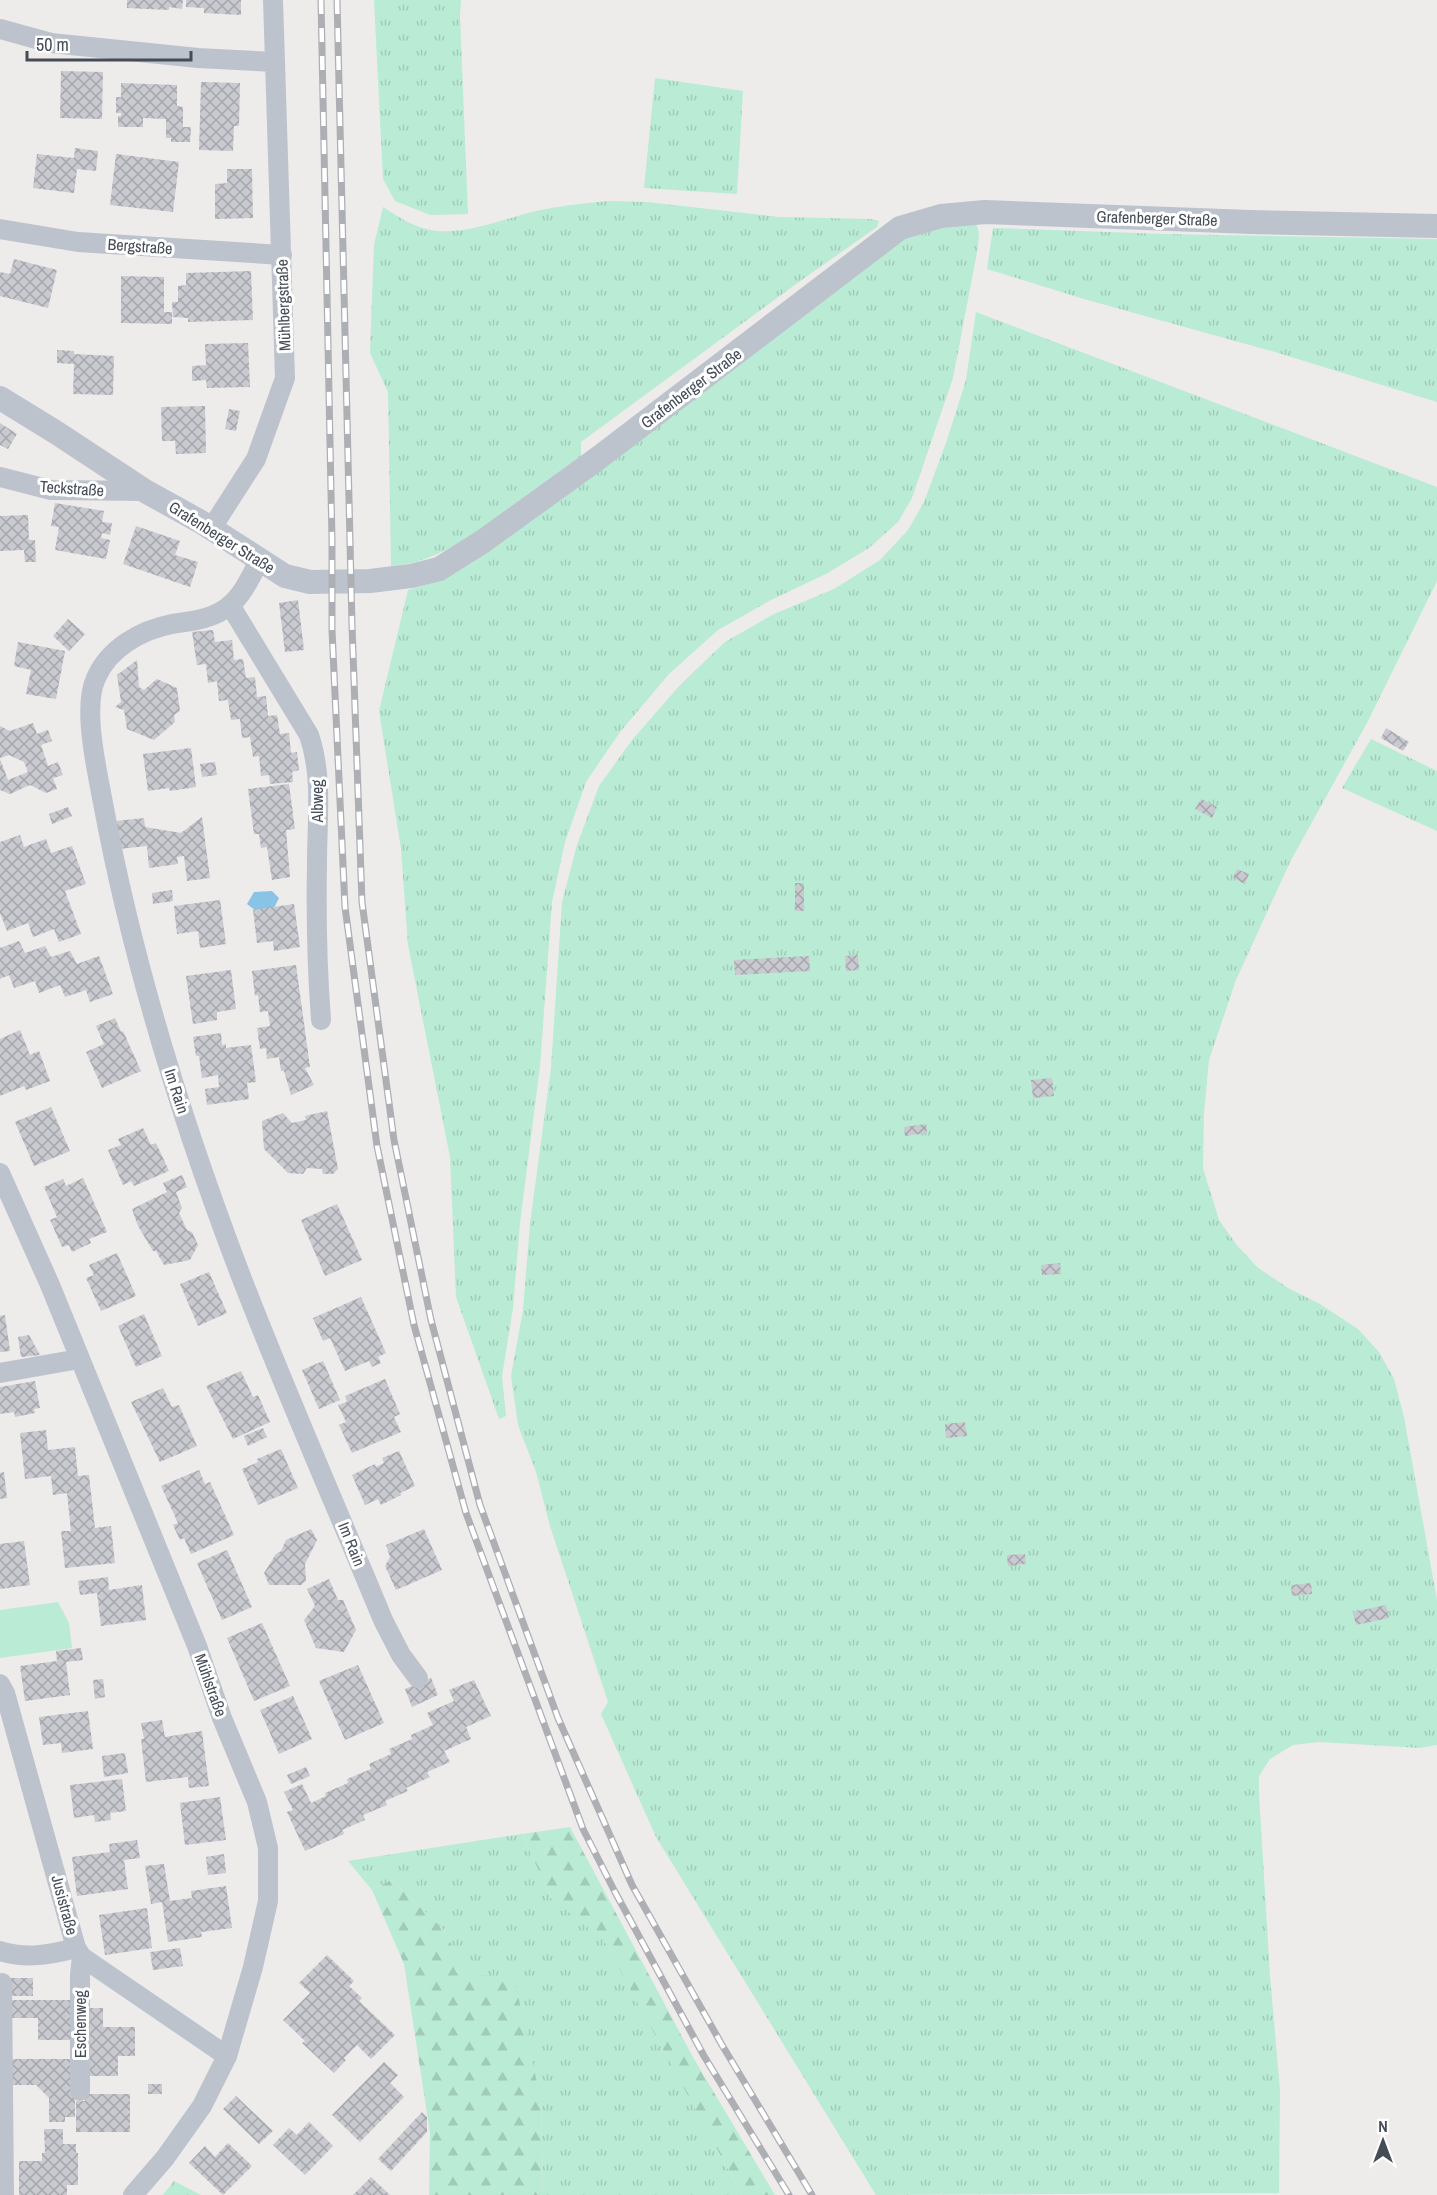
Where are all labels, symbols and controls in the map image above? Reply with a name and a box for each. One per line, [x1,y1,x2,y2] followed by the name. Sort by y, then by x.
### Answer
[27,24,190,62] scale bar
[36,32,69,57] text: 50 m
[1096,205,1218,231] street label: Grafenberger Straße
[107,233,173,259] street label: Bergstraße
[270,259,296,351] street label: Mühlbergstraße
[636,343,746,433] street label: Grafenberger Straße
[39,475,105,501] street label: Teckstraße
[165,496,279,578] street label: Grafenberger Straße
[306,779,328,824] street label: Albweg
[159,1066,195,1116] street label: Im Rain
[333,1519,371,1569] street label: Im Rain
[189,1650,233,1720] street label: Mühlstraße
[46,1873,84,1937] street label: Jusistraße
[69,1989,91,2058] street label: Eschenweg
[1353,2111,1413,2171] north arrow
[1378,2115,1388,2137] text: N

